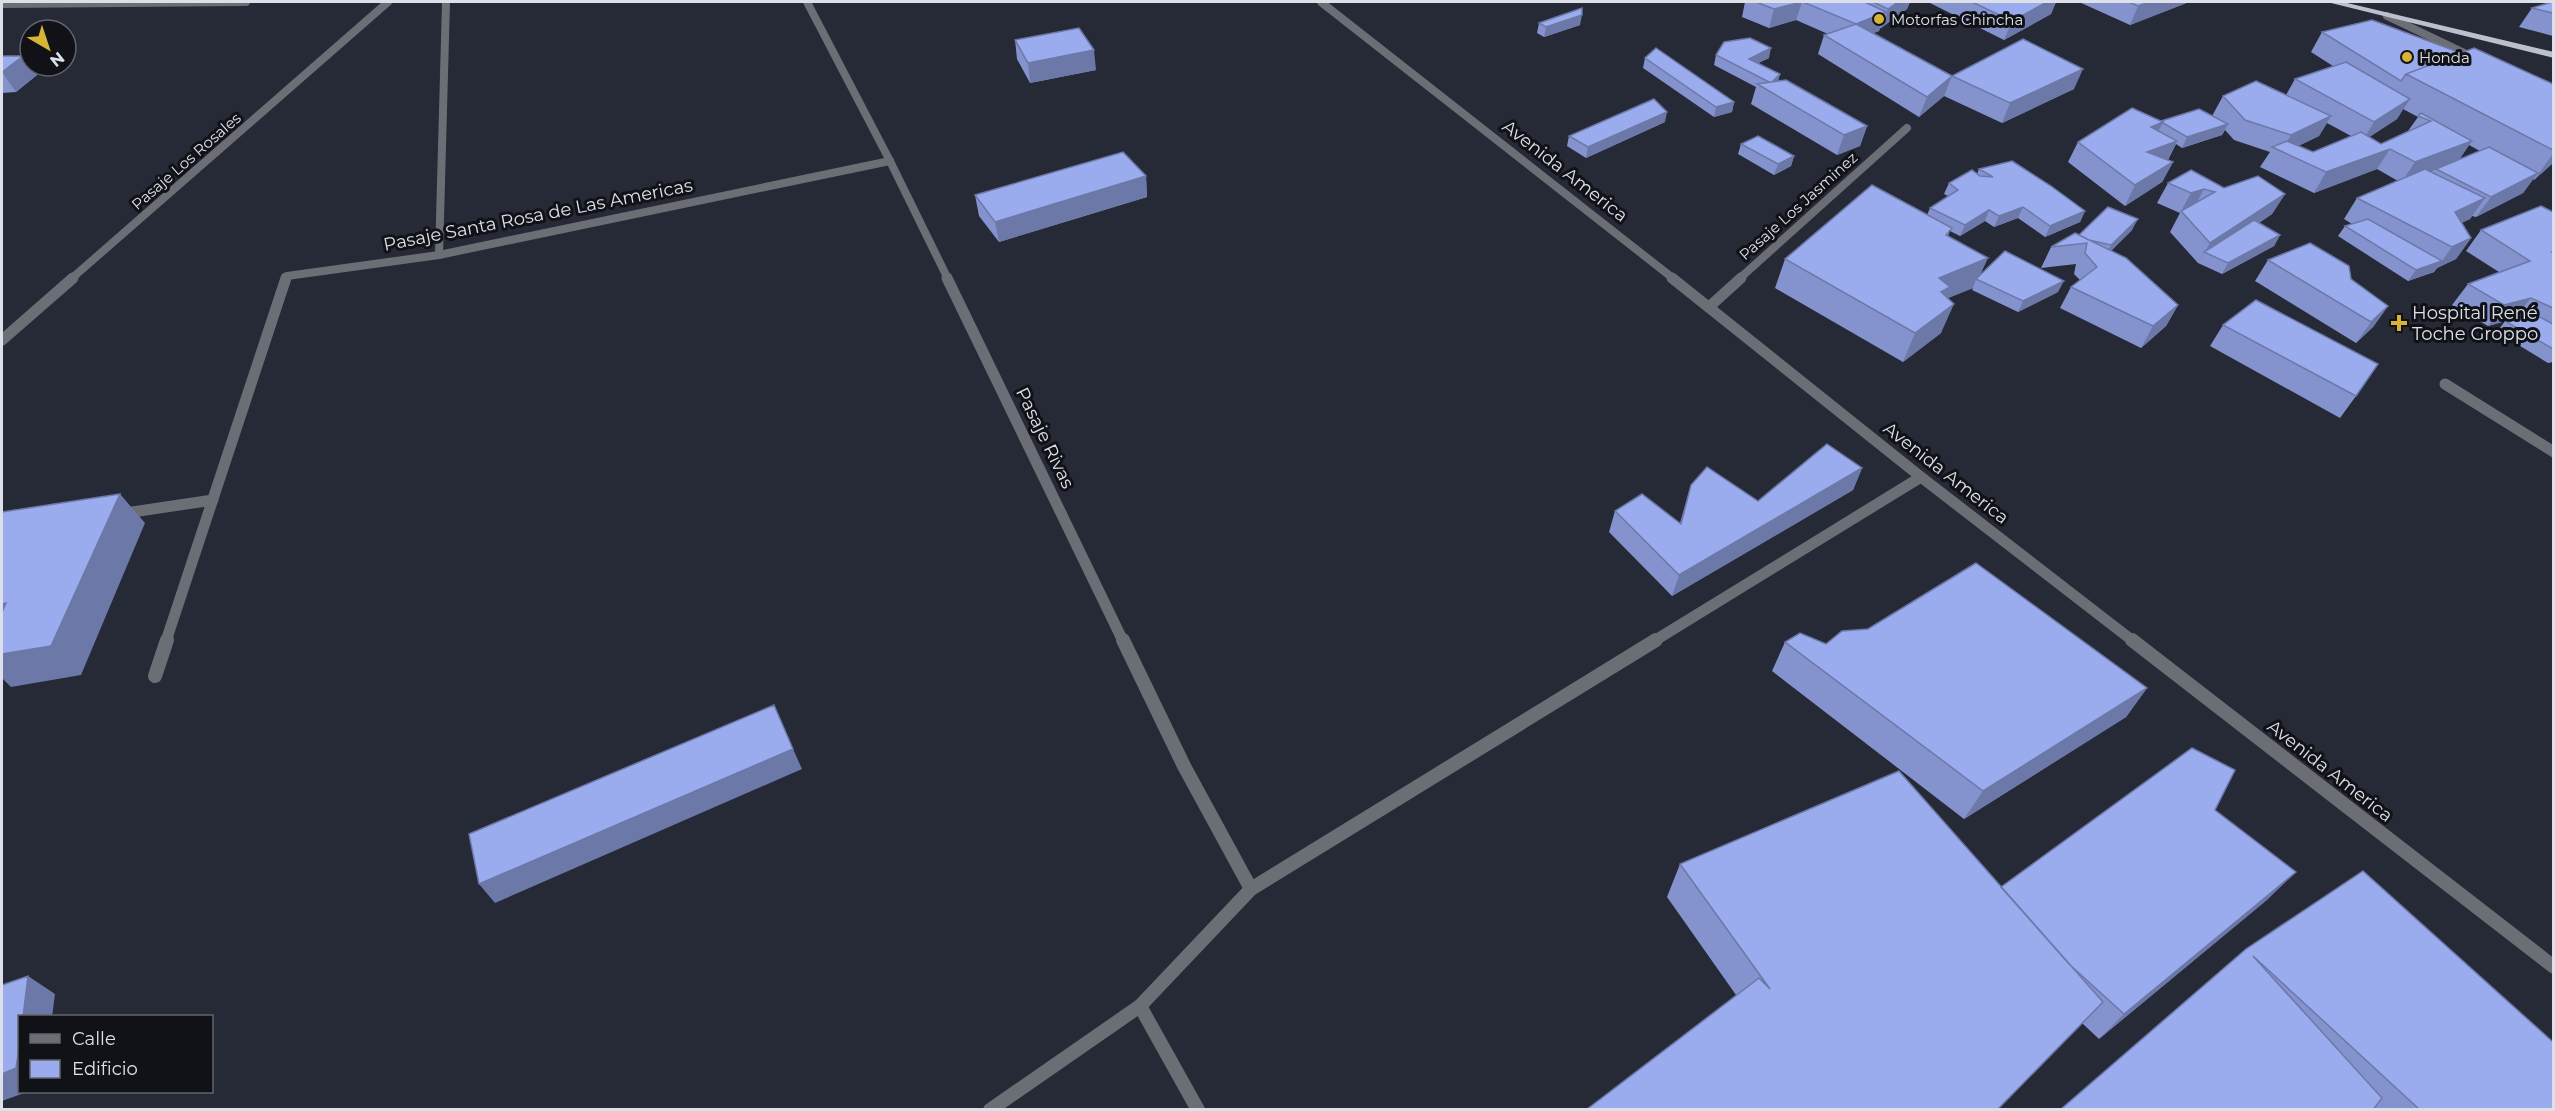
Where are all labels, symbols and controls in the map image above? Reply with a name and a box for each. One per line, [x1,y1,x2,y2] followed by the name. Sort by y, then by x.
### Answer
[1891,10,2023,29] place label: Motorfas Chincha
[1872,12,1886,26] marker: Motorfas Chincha
[18,18,78,78] north arrow
[46,48,68,71] text: N
[2419,48,2470,67] place label: Honda
[2400,50,2414,64] marker: Honda
[127,108,245,214] street label: Pasaje Los Rosales
[1498,115,1632,227] street label: Avenida America
[1735,148,1861,264] street label: Pasaje Los Jasminez
[381,174,695,256] street label: Pasaje Santa Rosa de Las Americas
[2412,302,2538,345] place label: Hospital René Toche Groppo
[2390,314,2408,332] marker: Hospital René Toche Groppo
[1011,384,1079,492] street label: Pasaje Rivas
[1879,417,2013,529] street label: Avenida America
[2263,715,2397,827] street label: Avenida America
[18,1015,213,1093] legend
[72,1028,116,1050] text: Calle
[72,1058,138,1080] text: Edificio

